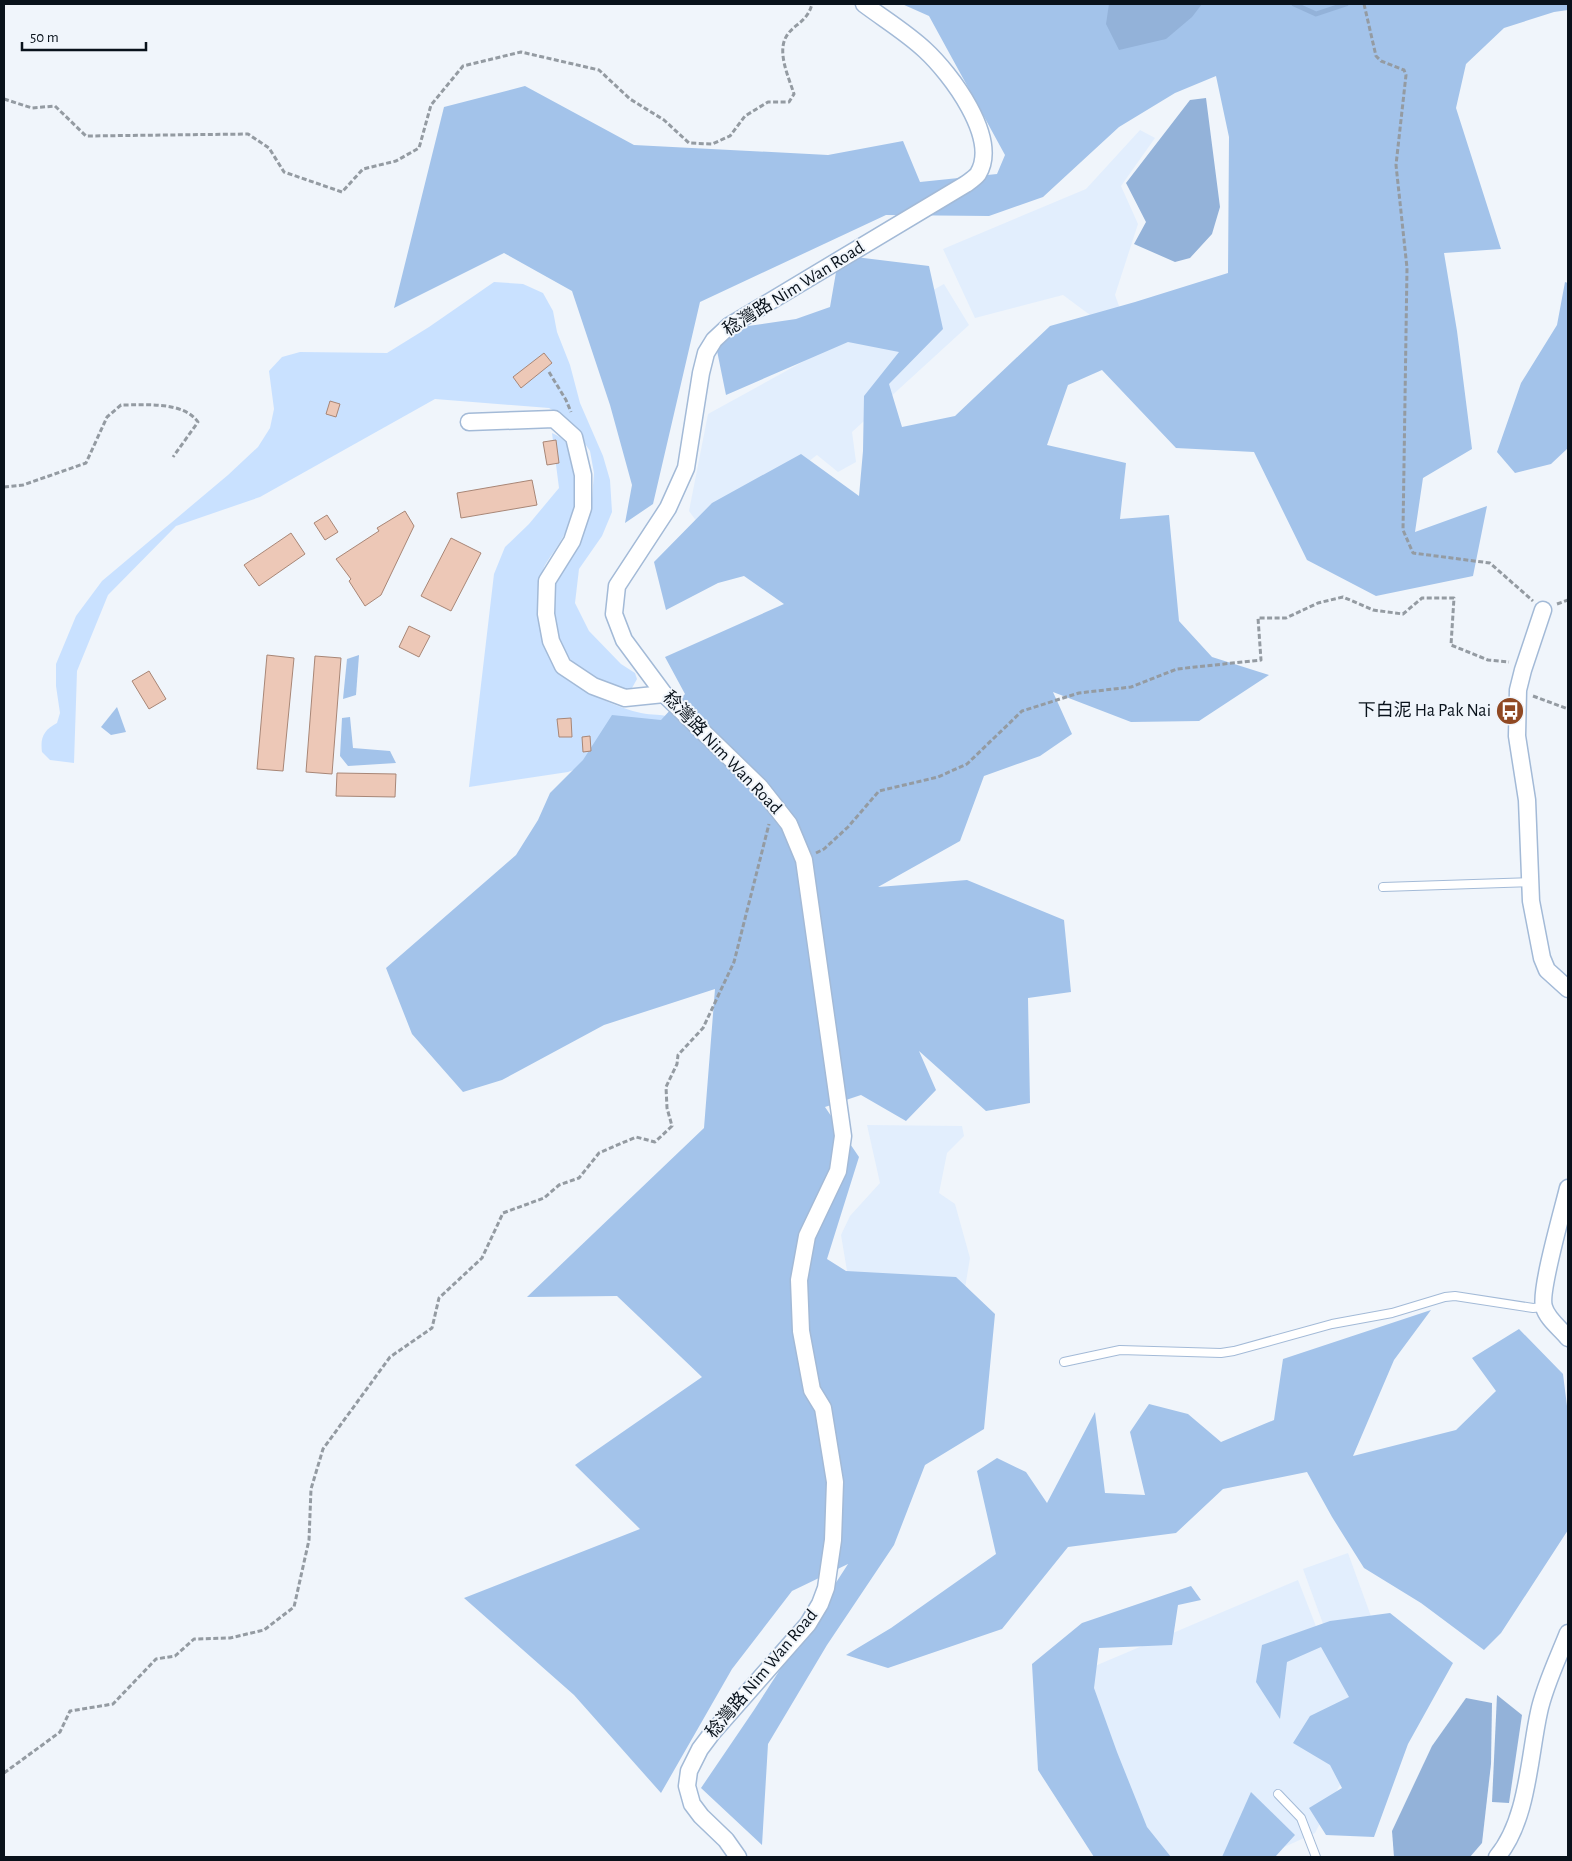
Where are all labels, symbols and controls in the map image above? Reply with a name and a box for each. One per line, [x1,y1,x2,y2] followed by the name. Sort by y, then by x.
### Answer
[22,20,146,52] scale bar
[30,30,59,45] text: 50 m
[719,237,868,340] street label: 稔灣路 Nim Wan Road
[659,687,786,818] street label: 稔灣路 Nim Wan Road
[1495,696,1525,726] bus stop icon: 下白泥 Ha Pak Nai
[1358,700,1491,720] place label: 下白泥 Ha Pak Nai
[701,1605,821,1742] street label: 稔灣路 Nim Wan Road

